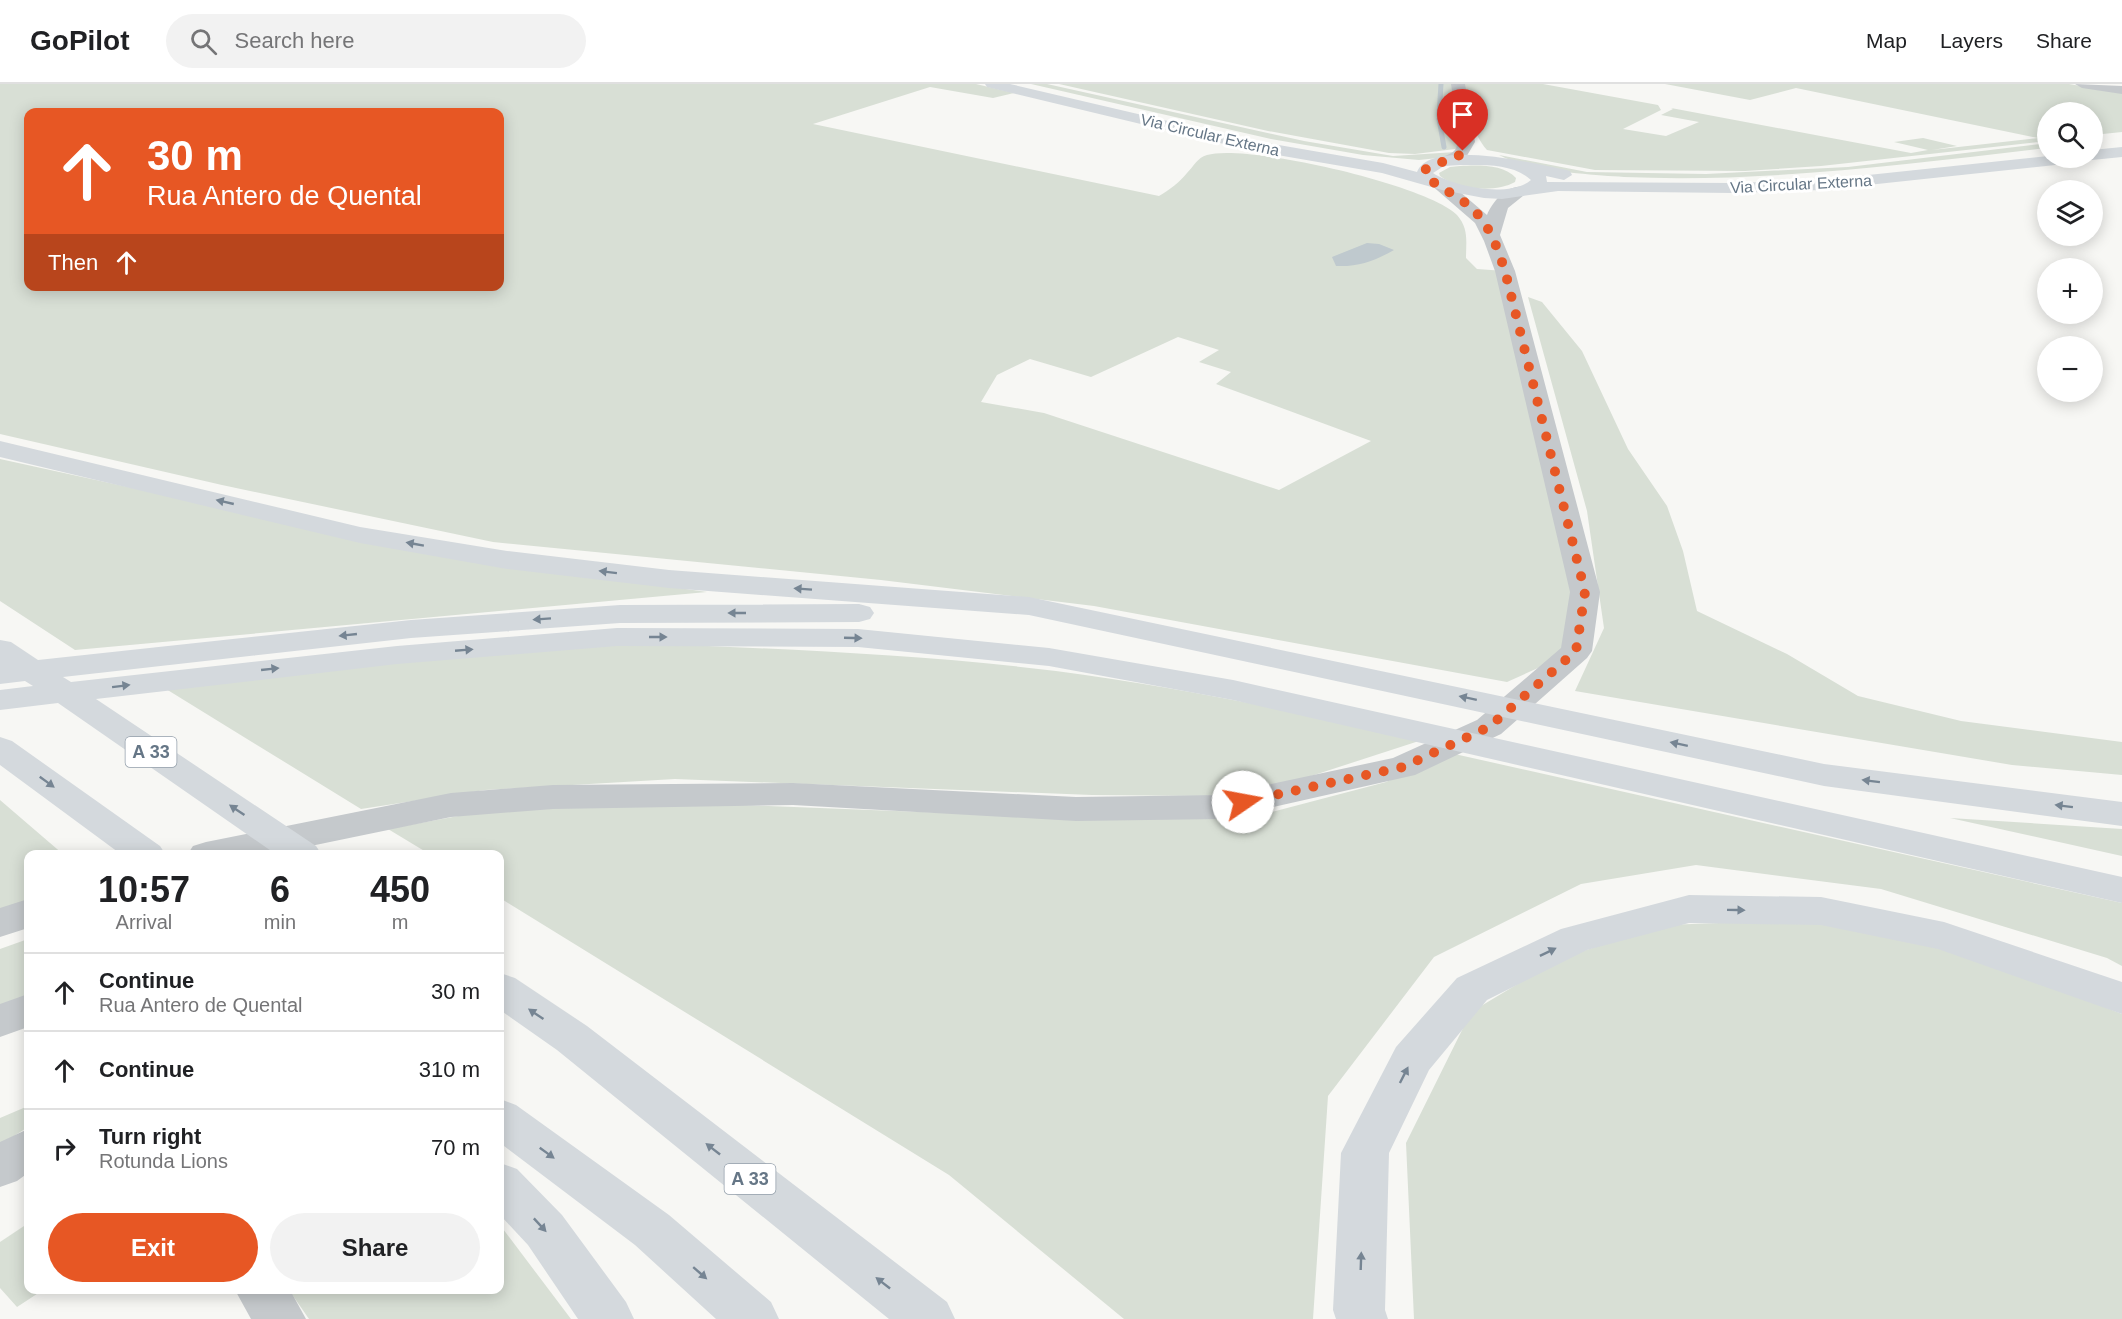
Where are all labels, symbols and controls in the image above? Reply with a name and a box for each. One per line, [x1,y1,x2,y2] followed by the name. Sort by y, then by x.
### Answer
[166,14,586,68] search box
[30,25,130,56] text: GoPilot
[187,25,220,58] icon: search
[235,28,354,53] text: Search here
[1866,29,1907,52] text: Map
[1940,29,2003,52] text: Layers
[2036,29,2092,52] text: Share
[1437,89,1488,151] pin
[1446,98,1479,131] icon: arrive
[2037,102,2103,402] map controls
[2037,102,2103,168] button: search
[1139,111,1281,159] street label: Via Circular Externa
[48,132,126,210] icon: ahead
[147,132,243,179] text: 30 m
[1730,172,1872,196] street label: Via Circular Externa
[2037,180,2103,246] button: layers
[147,181,422,211] text: Rua Antero de Quental
[110,246,143,279] icon: ahead
[48,250,98,275] text: Then
[2037,258,2103,324] button: +
[2037,336,2103,402] button: −
[216,497,234,507] one-way arrow
[406,539,425,548] one-way arrow
[599,567,618,577] one-way arrow
[793,584,812,594] one-way arrow
[727,609,746,618] one-way arrow
[532,615,551,624] one-way arrow
[338,630,357,640] one-way arrow
[649,632,668,642] one-way arrow
[844,633,863,643] one-way arrow
[454,645,473,654] one-way arrow
[260,664,279,674] one-way arrow
[111,681,130,691] one-way arrow
[1459,693,1477,703] one-way arrow
[126,737,176,767] road number: A 33
[1670,739,1689,748] one-way arrow
[1211,770,1275,834] position arrow
[39,776,55,788] one-way arrow
[1861,776,1880,786] one-way arrow
[2054,802,2073,811] one-way arrow
[229,805,245,816] one-way arrow
[98,869,190,910] text: 10:57
[270,869,290,910] text: 6
[370,869,430,910] text: 450
[1727,905,1746,915] one-way arrow
[116,911,172,933] text: Arrival
[264,911,296,933] text: min
[392,911,408,933] text: m
[1540,947,1557,956] one-way arrow
[99,968,194,993] text: Continue
[48,976,81,1009] icon: ahead
[431,979,480,1004] text: 30 m
[99,994,302,1016] text: Rua Antero de Quental
[528,1008,544,1020] one-way arrow
[48,1054,81,1087] icon: ahead
[99,1057,194,1082] text: Continue
[419,1057,480,1082] text: 310 m
[1399,1067,1409,1084] one-way arrow
[99,1124,201,1149] text: Turn right
[48,1132,81,1165] icon: right
[431,1135,480,1160] text: 70 m
[705,1143,721,1156] one-way arrow
[539,1146,554,1158] one-way arrow
[99,1150,228,1172] text: Rotunda Lions
[724,1164,776,1194] road number: A 33
[48,1213,258,1282] button: Exit
[270,1213,480,1282] button: Share
[533,1218,547,1233] one-way arrow
[1356,1251,1366,1270] one-way arrow
[692,1266,708,1279] one-way arrow
[875,1276,891,1289] one-way arrow

